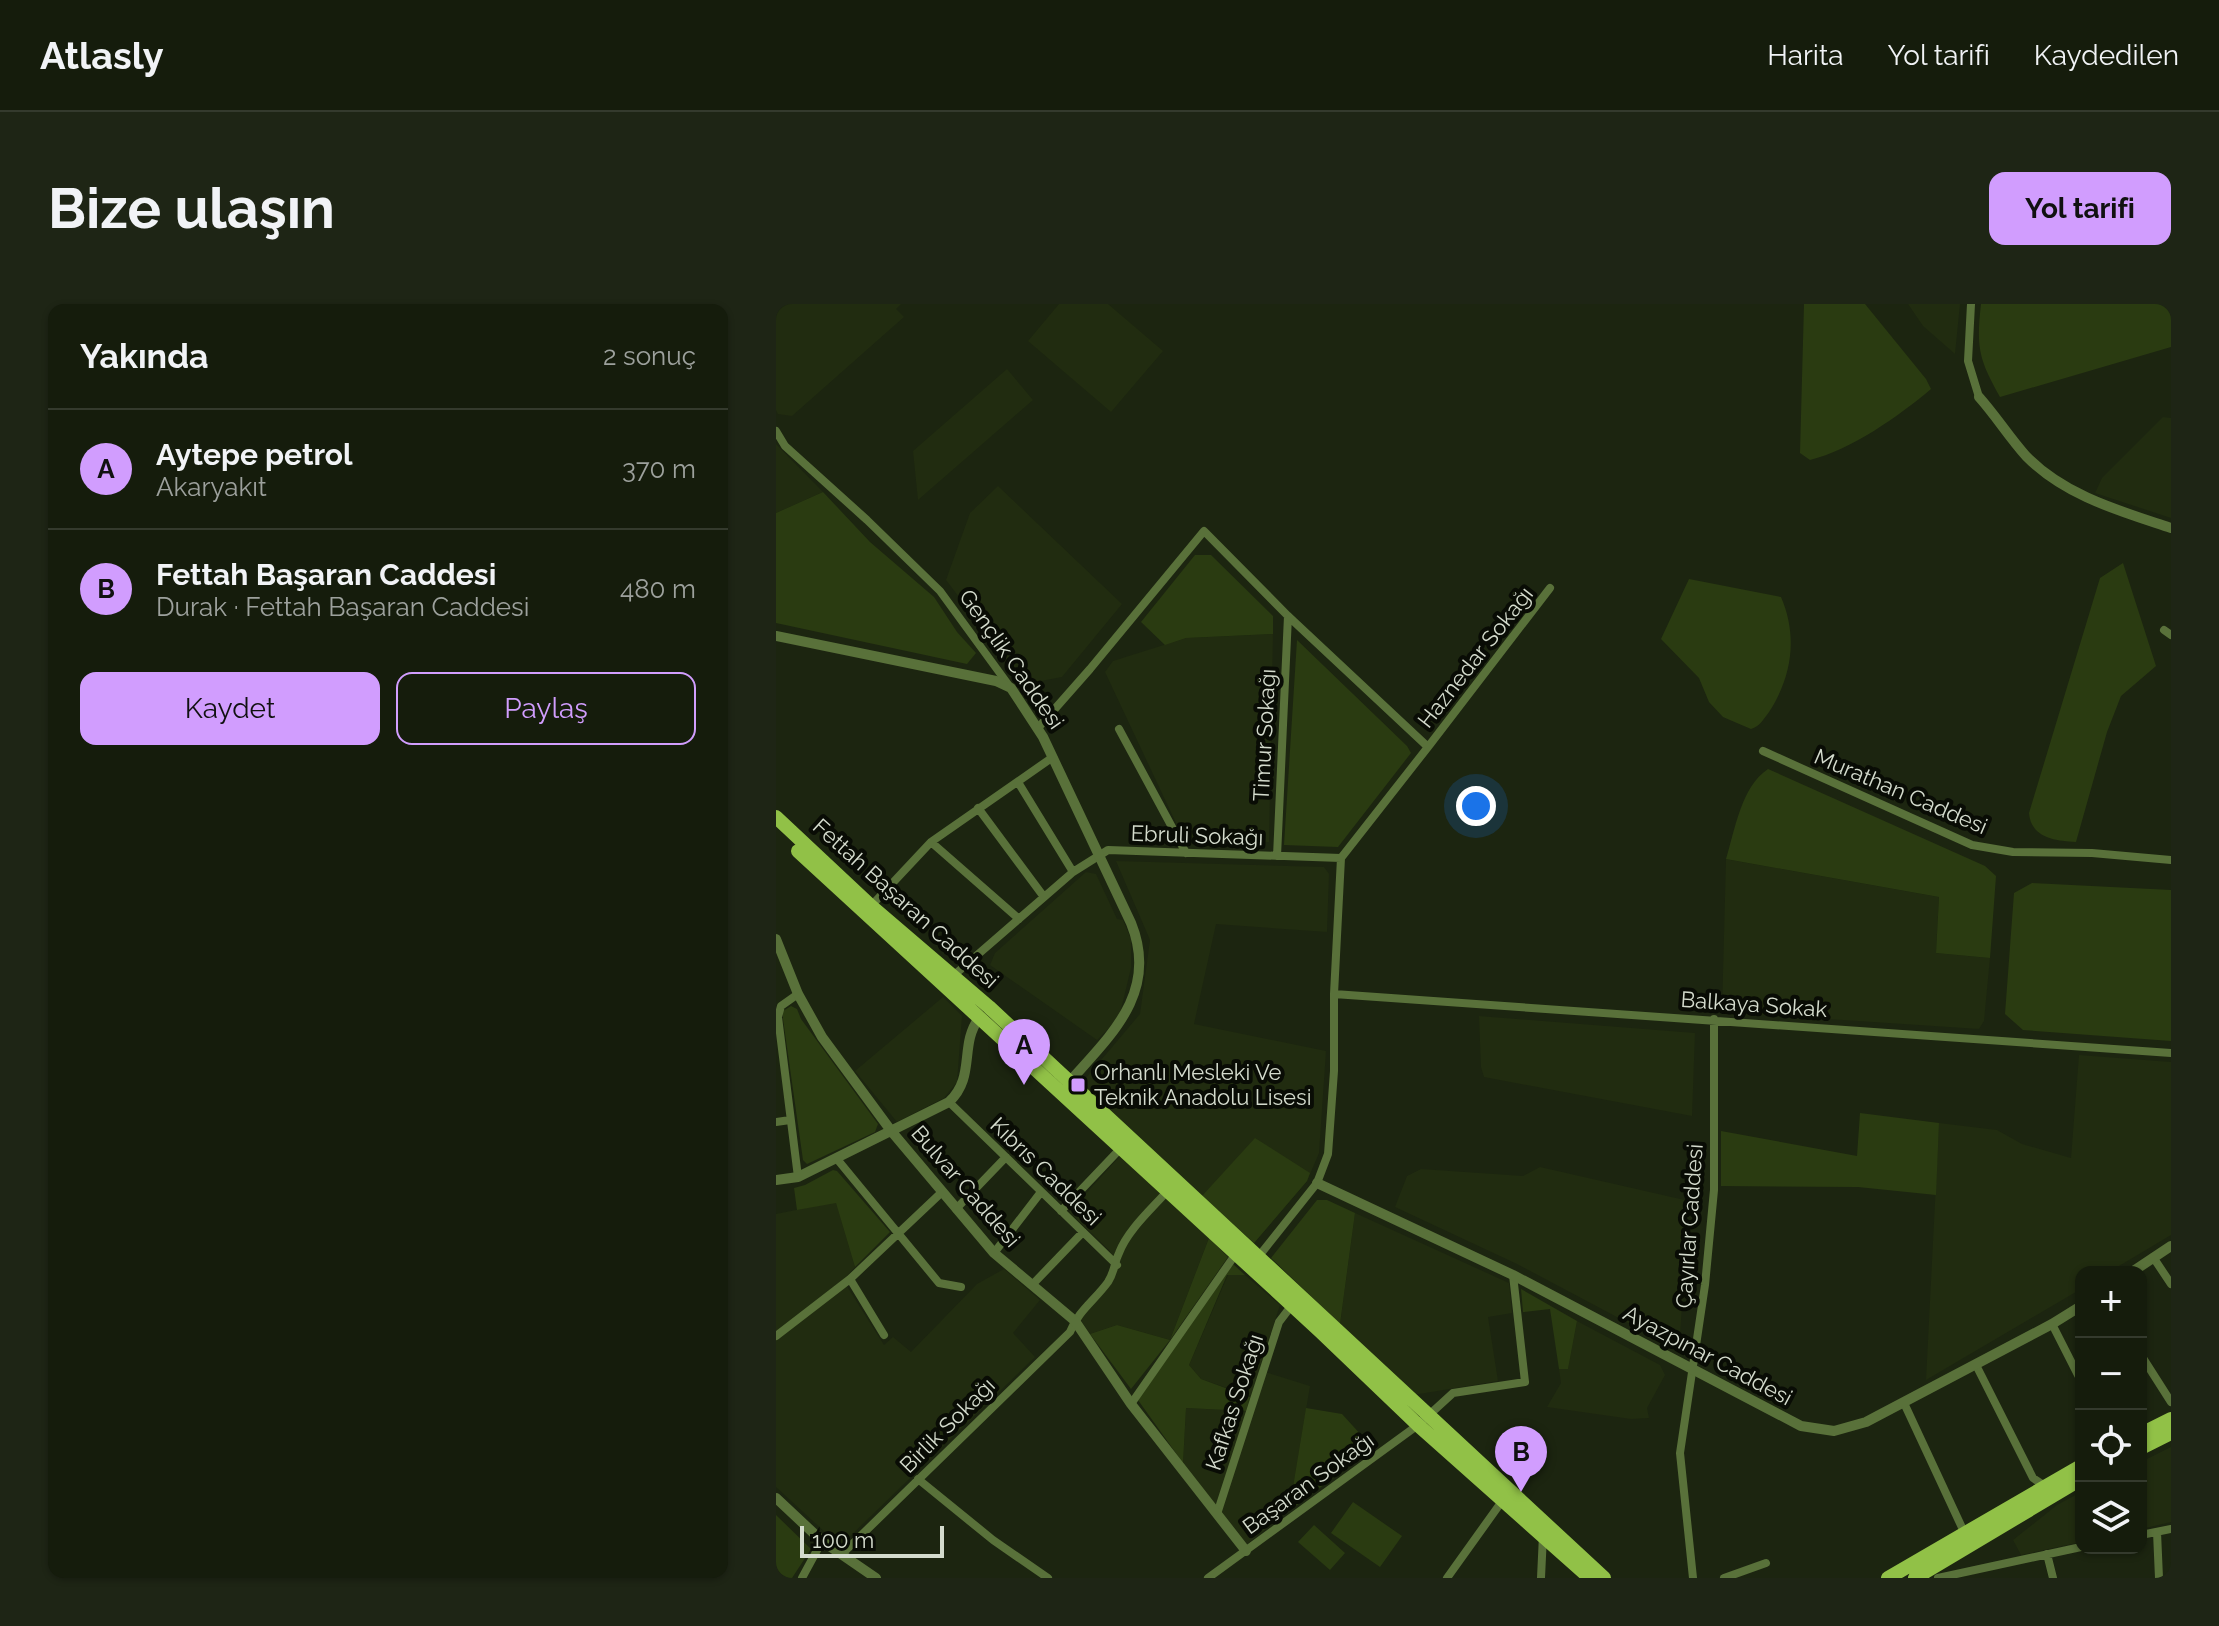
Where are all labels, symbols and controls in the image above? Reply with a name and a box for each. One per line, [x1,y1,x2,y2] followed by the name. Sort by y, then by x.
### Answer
[40,33,164,78] text: Atlasly
[1767,39,1844,72] text: Harita
[1888,39,1990,72] text: Yol tarifi
[2034,39,2179,72] text: Kaydedilen
[1989,172,2171,245] button: Yol tarifi
[48,175,335,241] text: Bize ulaşın
[80,336,209,376] text: Yakında
[603,341,696,371] text: 2 sonuç
[156,437,353,472] text: Aytepe petrol
[97,454,115,484] text: A
[622,454,696,484] text: 370 m
[156,472,267,502] text: Akaryakıt
[156,557,496,592] text: Fettah Başaran Caddesi
[97,574,115,604] text: B
[620,574,696,604] text: 480 m
[1412,581,1538,733] street label: Haznedar Sokağı
[954,584,1070,734] street label: Gençlik Caddesi
[156,592,529,622] text: Durak · Fettah Başaran Caddesi
[1248,668,1280,802] street label: Timur Sokağı
[80,672,380,745] button: Kaydet
[396,672,696,745] button: Paylaş
[1811,743,1991,839] street label: Murathan Caddesi
[1456,786,1496,826] your location
[808,813,1004,993] street label: Fettah Başaran Caddesi
[1130,820,1264,850] street label: Ebruli Sokağı
[1680,986,1828,1022] street label: Balkaya Sokak
[998,1019,1050,1085] pin: A
[1094,1059,1311,1110] place label: Orhanlı Mesleki Ve Teknik Anadolu Lisesi
[1069,1076,1087,1094] marker: Orhanlı Mesleki Ve Teknik Anadolu Lisesi
[985,1112,1107,1230] street label: Kıbrıs Caddesi
[906,1120,1026,1252] street label: Bulvar Caddesi
[1670,1143,1708,1309] street label: Çayırlar Caddesi
[2075,1266,2147,1554] map controls
[2075,1266,2147,1338] button: +
[1619,1300,1797,1410] street label: Ayazpınar Caddesi
[1200,1331,1268,1473] street label: Kafkas Sokağı
[2075,1338,2147,1410] button: −
[894,1372,1000,1478] street label: Birlik Sokağı
[2075,1410,2147,1482] button: locate
[1495,1426,1547,1492] pin: B
[1237,1427,1379,1539] street label: Başaran Sokağı
[2075,1482,2147,1554] button: layers
[800,1522,944,1558] scale bar
[812,1527,874,1553] text: 100 m

